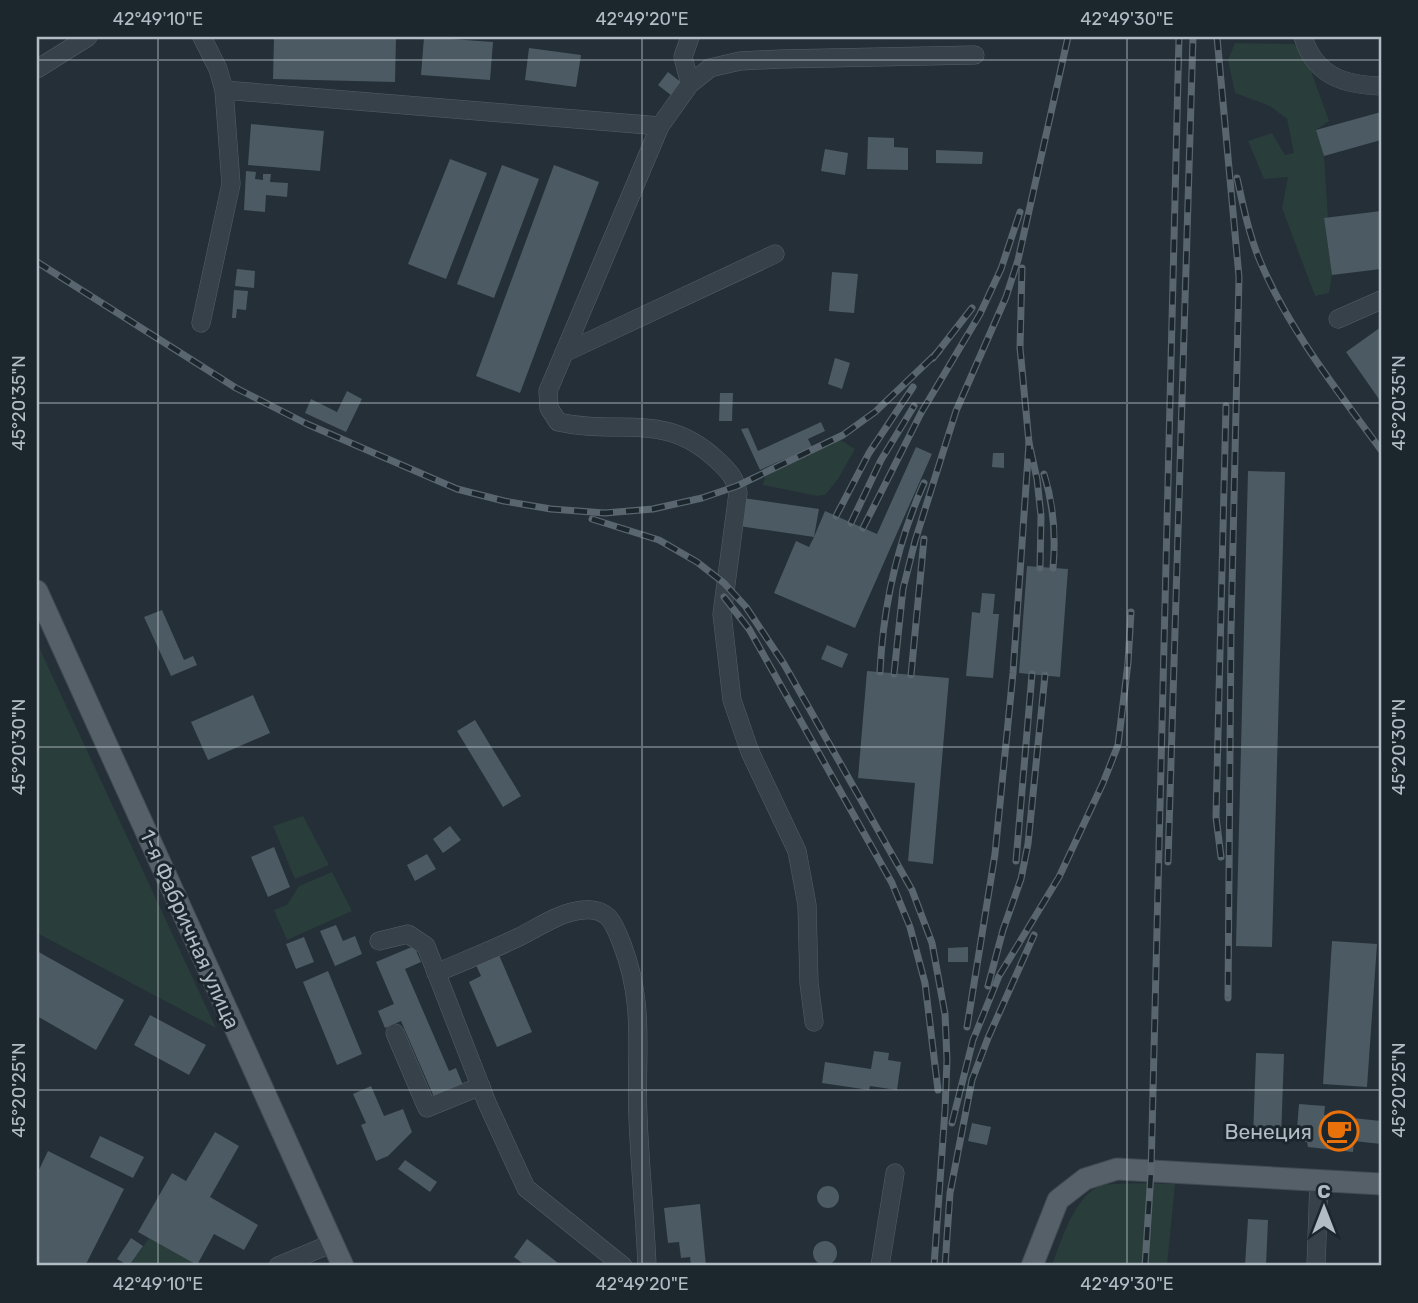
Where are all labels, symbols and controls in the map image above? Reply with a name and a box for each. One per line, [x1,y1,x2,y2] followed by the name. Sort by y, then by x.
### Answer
[113,8,203,30] text: 42°49'10"E
[595,8,689,30] text: 42°49'20"E
[1080,8,1174,30] text: 42°49'30"E
[8,355,30,451] text: 45°20'35"N
[1388,355,1410,451] text: 45°20'35"N
[8,699,30,795] text: 45°20'30"N
[1388,699,1410,795] text: 45°20'30"N
[135,825,245,1033] street label: 1-я Фабричная улица
[8,1042,30,1138] text: 45°20'25"N
[1388,1042,1410,1138] text: 45°20'25"N
[1318,1110,1360,1152] cafe icon: Венеция
[1224,1119,1312,1144] place label: Венеция
[1288,1174,1358,1244] north arrow
[1317,1180,1331,1203] text: С
[113,1273,203,1295] text: 42°49'10"E
[595,1273,689,1295] text: 42°49'20"E
[1080,1273,1174,1295] text: 42°49'30"E

